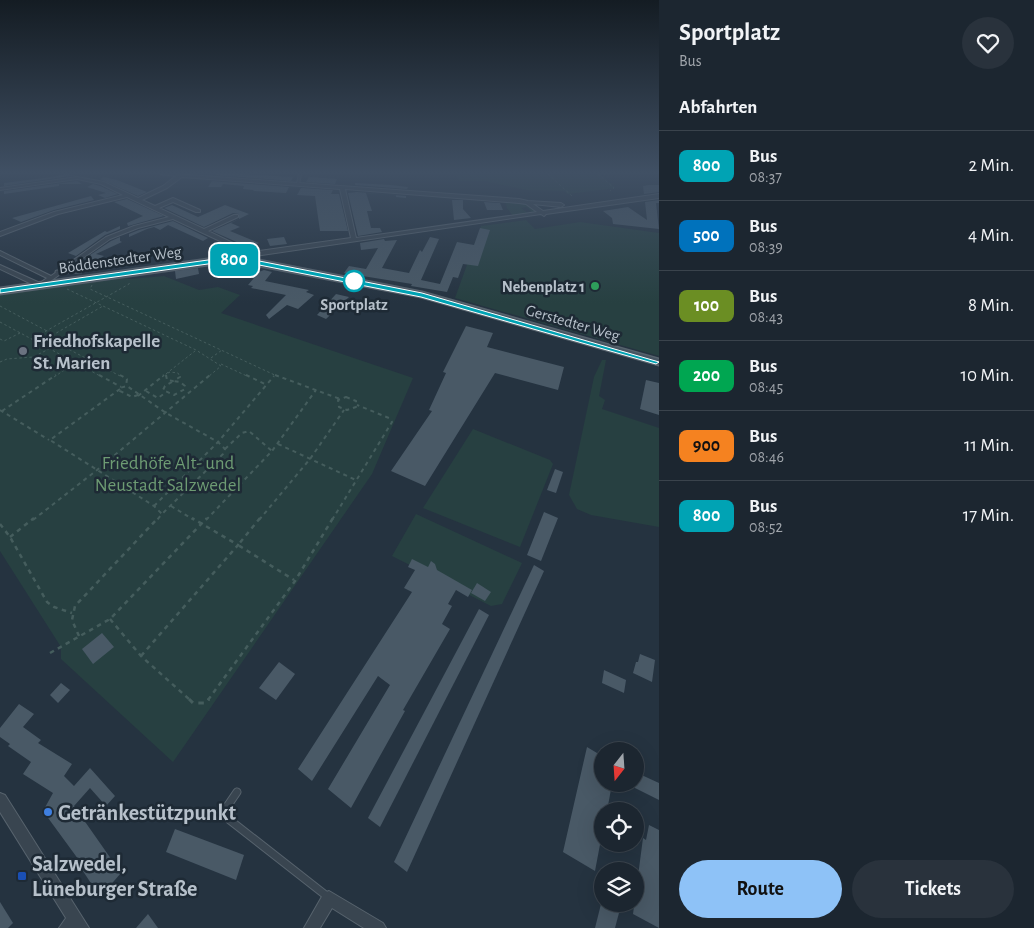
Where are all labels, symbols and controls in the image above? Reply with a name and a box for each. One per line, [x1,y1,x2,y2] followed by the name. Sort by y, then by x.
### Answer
[962,17,1014,69] button: heart
[679,21,780,45] text: Sportplatz
[679,53,702,69] text: Bus
[679,98,757,117] text: Abfahrten
[749,147,777,166] text: Bus
[968,156,1014,175] text: 2 Min.
[693,157,720,175] text: 800
[749,169,782,185] text: 08:37
[749,217,777,236] text: Bus
[968,226,1014,245] text: 4 Min.
[693,227,720,245] text: 500
[749,239,783,255] text: 08:39
[58,243,183,277] street label: Böddenstedter Weg
[205,244,263,276] line badge: 800
[220,251,248,269] text: 800
[343,270,365,292] marker: Sportplatz
[502,279,585,295] place label: Nebenplatz 1
[589,280,601,292] marker: Nebenplatz 1
[749,287,777,306] text: Bus
[968,296,1014,315] text: 8 Min.
[320,297,388,313] place label: Sportplatz
[694,297,719,315] text: 100
[524,302,622,344] street label: Gerstedter Weg
[749,309,783,325] text: 08:43
[33,332,160,373] place label: Friedhofskapelle St. Marien
[17,345,29,357] marker: Friedhofskapelle St. Marien
[749,357,777,376] text: Bus
[961,366,1014,385] text: 10 Min.
[693,367,720,385] text: 200
[749,379,783,395] text: 08:45
[749,427,777,446] text: Bus
[964,436,1014,455] text: 11 Min.
[693,437,720,455] text: 900
[749,449,784,465] text: 08:46
[95,454,241,495] park label: Friedhöfe Alt- und Neustadt Salzwedel
[749,497,777,516] text: Bus
[963,506,1014,525] text: 17 Min.
[693,507,720,525] text: 800
[749,519,783,535] text: 08:52
[594,742,644,792] north arrow
[594,742,644,912] map controls
[58,802,236,824] place label: Getränkestützpunkt
[594,802,644,852] button: locate
[42,806,54,818] marker: Getränkestützpunkt
[32,853,197,900] place label: Salzwedel, Lüneburger Straße
[679,860,842,918] button: Route
[852,860,1014,918] button: Tickets
[594,862,644,912] button: layers
[16,870,28,882] marker: Salzwedel, Lüneburger Straße

